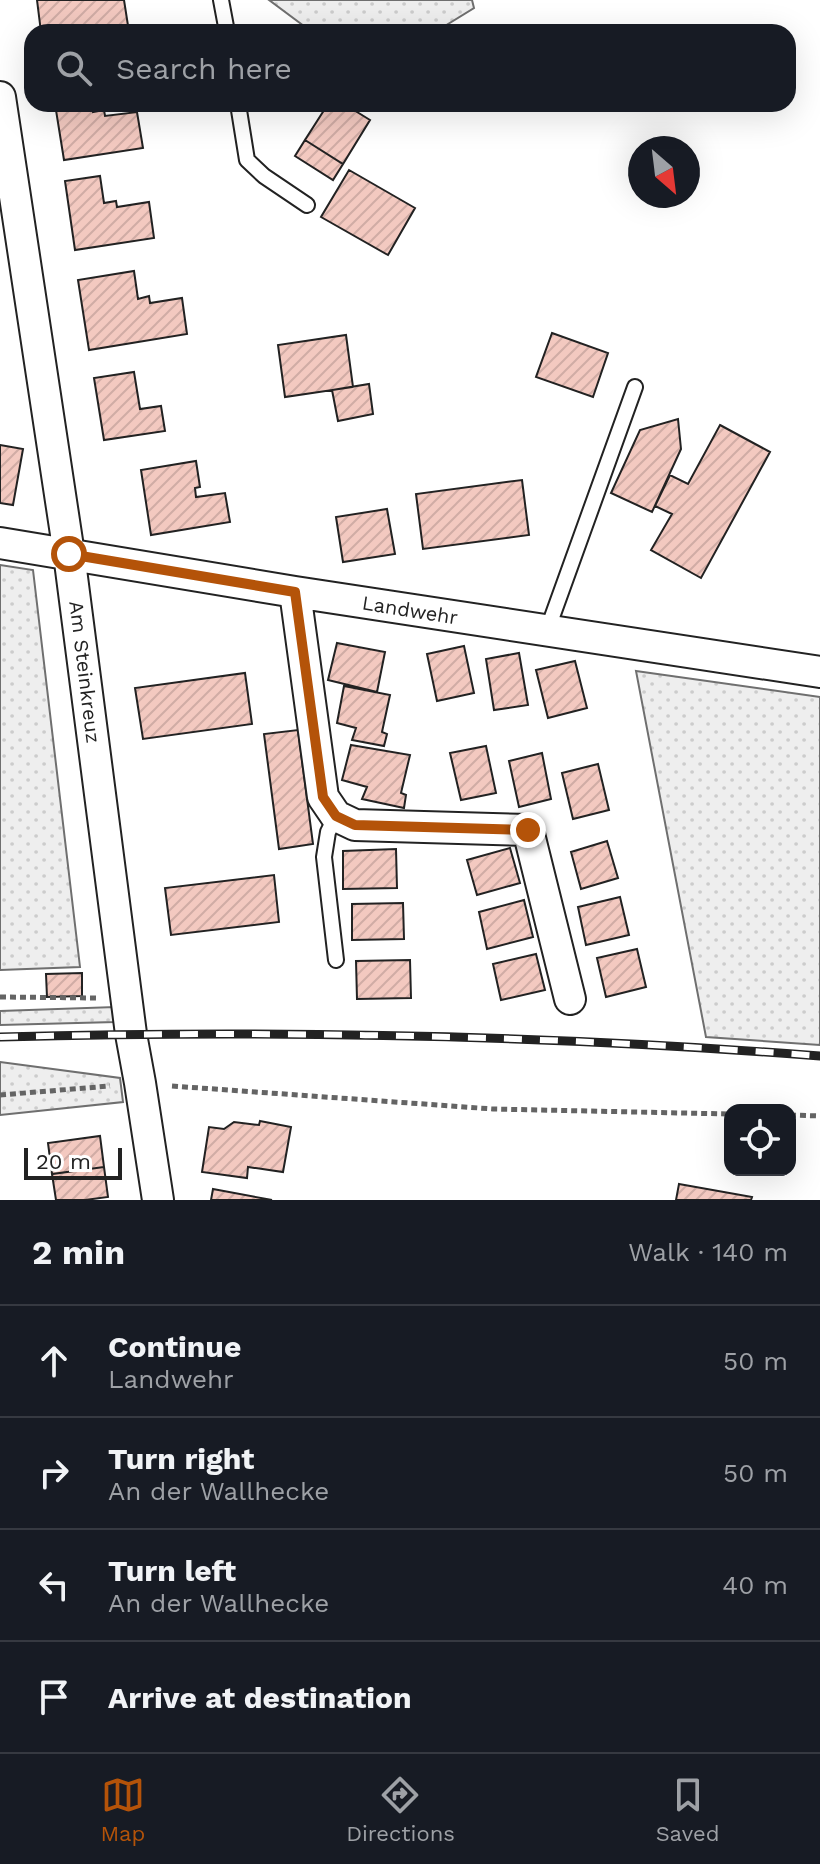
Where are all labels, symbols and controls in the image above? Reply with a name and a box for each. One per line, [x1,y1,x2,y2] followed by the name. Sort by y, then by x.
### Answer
[24,24,796,112] search box
[52,46,96,90] icon: search
[116,51,292,86] text: Search here
[628,136,700,208] north arrow
[51,536,87,572] route start
[360,591,460,629] street label: Landwehr
[64,599,106,745] street label: Am Steinkreuz
[510,812,546,848] route end
[724,1104,796,1176] map controls
[724,1104,796,1176] button: locate
[24,1144,122,1180] scale bar
[36,1149,91,1174] text: 20 m
[32,1232,125,1272] text: 2 min
[628,1237,788,1267] text: Walk · 140 m
[108,1329,241,1364] text: Continue
[32,1339,76,1383] icon: ahead
[723,1346,788,1376] text: 50 m
[108,1364,234,1394] text: Landwehr
[108,1441,254,1476] text: Turn right
[32,1451,76,1495] icon: right
[723,1458,788,1488] text: 50 m
[108,1476,329,1506] text: An der Wallhecke
[108,1553,236,1588] text: Turn left
[32,1563,76,1607] icon: left
[722,1570,788,1600] text: 40 m
[108,1588,329,1618] text: An der Wallhecke
[32,1675,76,1719] icon: arrive
[108,1680,412,1715] text: Arrive at destination
[100,1773,145,1846] tab: Map
[346,1773,455,1846] tab: Directions
[656,1773,720,1846] tab: Saved

